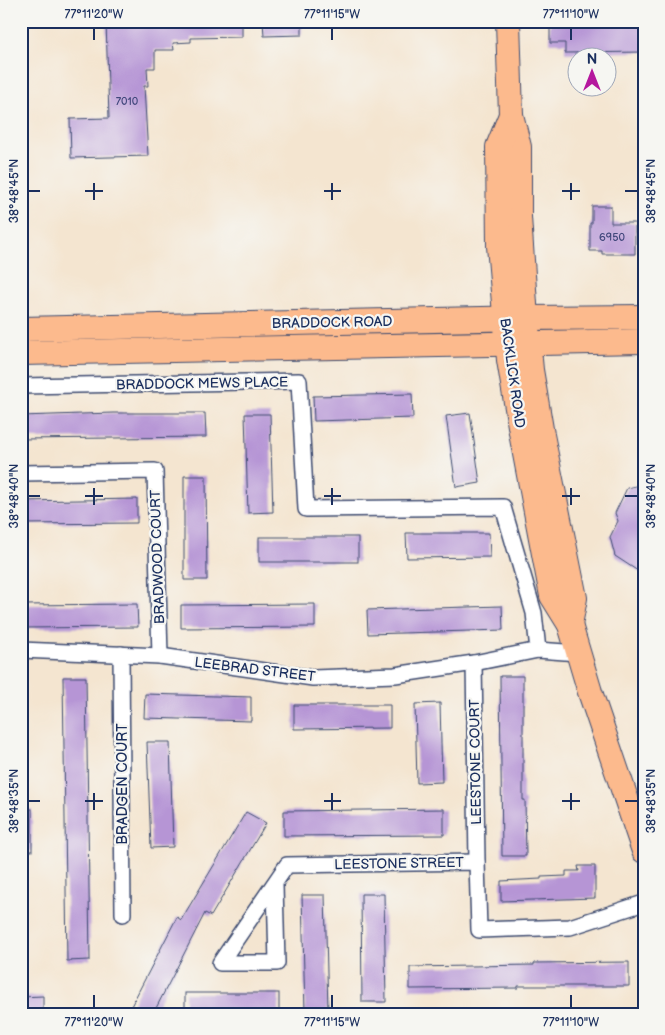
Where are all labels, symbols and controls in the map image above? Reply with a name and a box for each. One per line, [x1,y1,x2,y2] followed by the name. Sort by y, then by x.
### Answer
[65,7,123,22] text: 77°11'20"W
[304,7,360,22] text: 77°11'15"W
[543,7,599,22] text: 77°11'10"W
[568,48,618,98] north arrow
[587,51,597,68] text: N
[116,95,139,108] house number: 7010
[7,159,22,223] text: 38°48'45"N
[644,159,659,223] text: 38°48'45"N
[599,231,625,244] house number: 6950
[272,313,392,332] street label: BRADDOCK ROAD
[496,317,529,429] street label: BACKLICK ROAD
[116,373,288,394] street label: BRADDOCK MEWS PLACE
[7,464,22,528] text: 38°48'40"N
[644,464,659,528] text: 38°48'40"N
[147,489,168,624] street label: BRADWOOD COURT
[193,654,317,685] street label: LEEBRAD STREET
[466,698,485,825] street label: LEESTONE COURT
[114,723,131,845] street label: BRADGEN COURT
[7,769,22,833] text: 38°48'35"N
[644,769,659,833] text: 38°48'35"N
[334,854,465,873] street label: LEESTONE STREET
[65,1015,123,1030] text: 77°11'20"W
[304,1015,360,1030] text: 77°11'15"W
[543,1015,599,1030] text: 77°11'10"W

